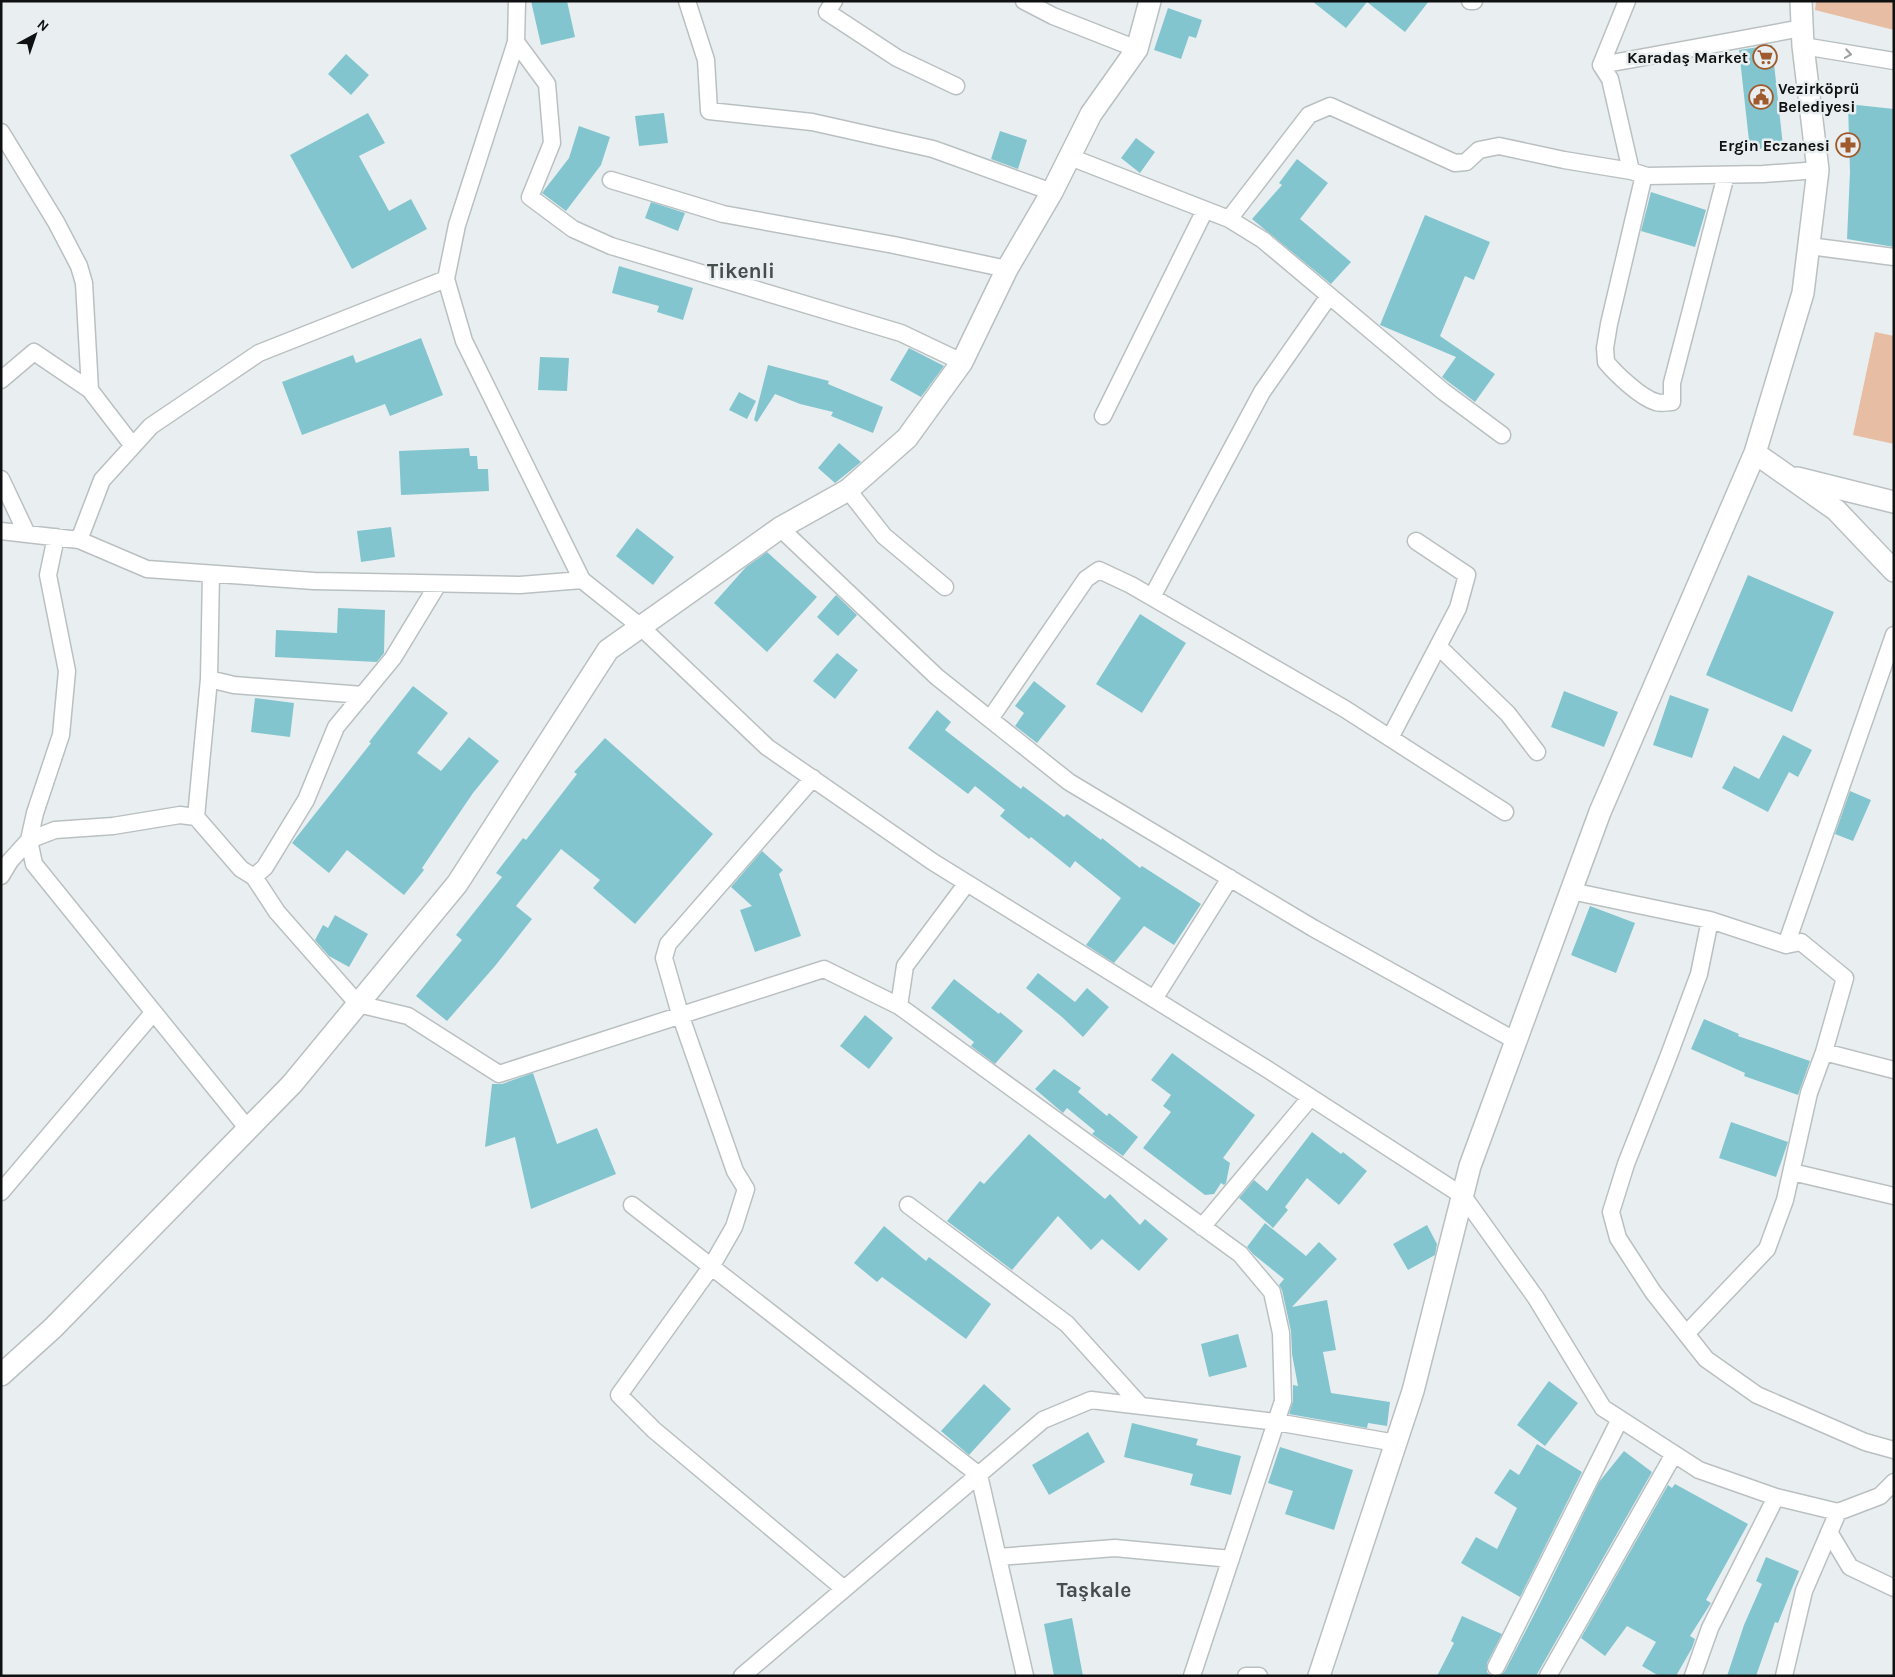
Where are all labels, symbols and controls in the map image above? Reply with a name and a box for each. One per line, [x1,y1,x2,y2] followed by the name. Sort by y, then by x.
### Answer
[10,10,60,60] north arrow
[34,16,52,35] text: N
[1752,44,1778,70] supermarket icon: Karadaş Market
[1627,48,1748,67] place label: Karadaş Market
[1844,48,1853,58] one-way arrow
[1778,79,1860,116] place label: Vezirköprü Belediyesi
[1748,84,1774,110] public building icon: Vezirköprü Belediyesi
[1835,132,1861,158] pharmacy icon: Ergin Eczanesi
[1719,136,1830,155] place label: Ergin Eczanesi
[707,259,775,283] district label: Tikenli
[1057,1578,1131,1602] district label: Taşkale

